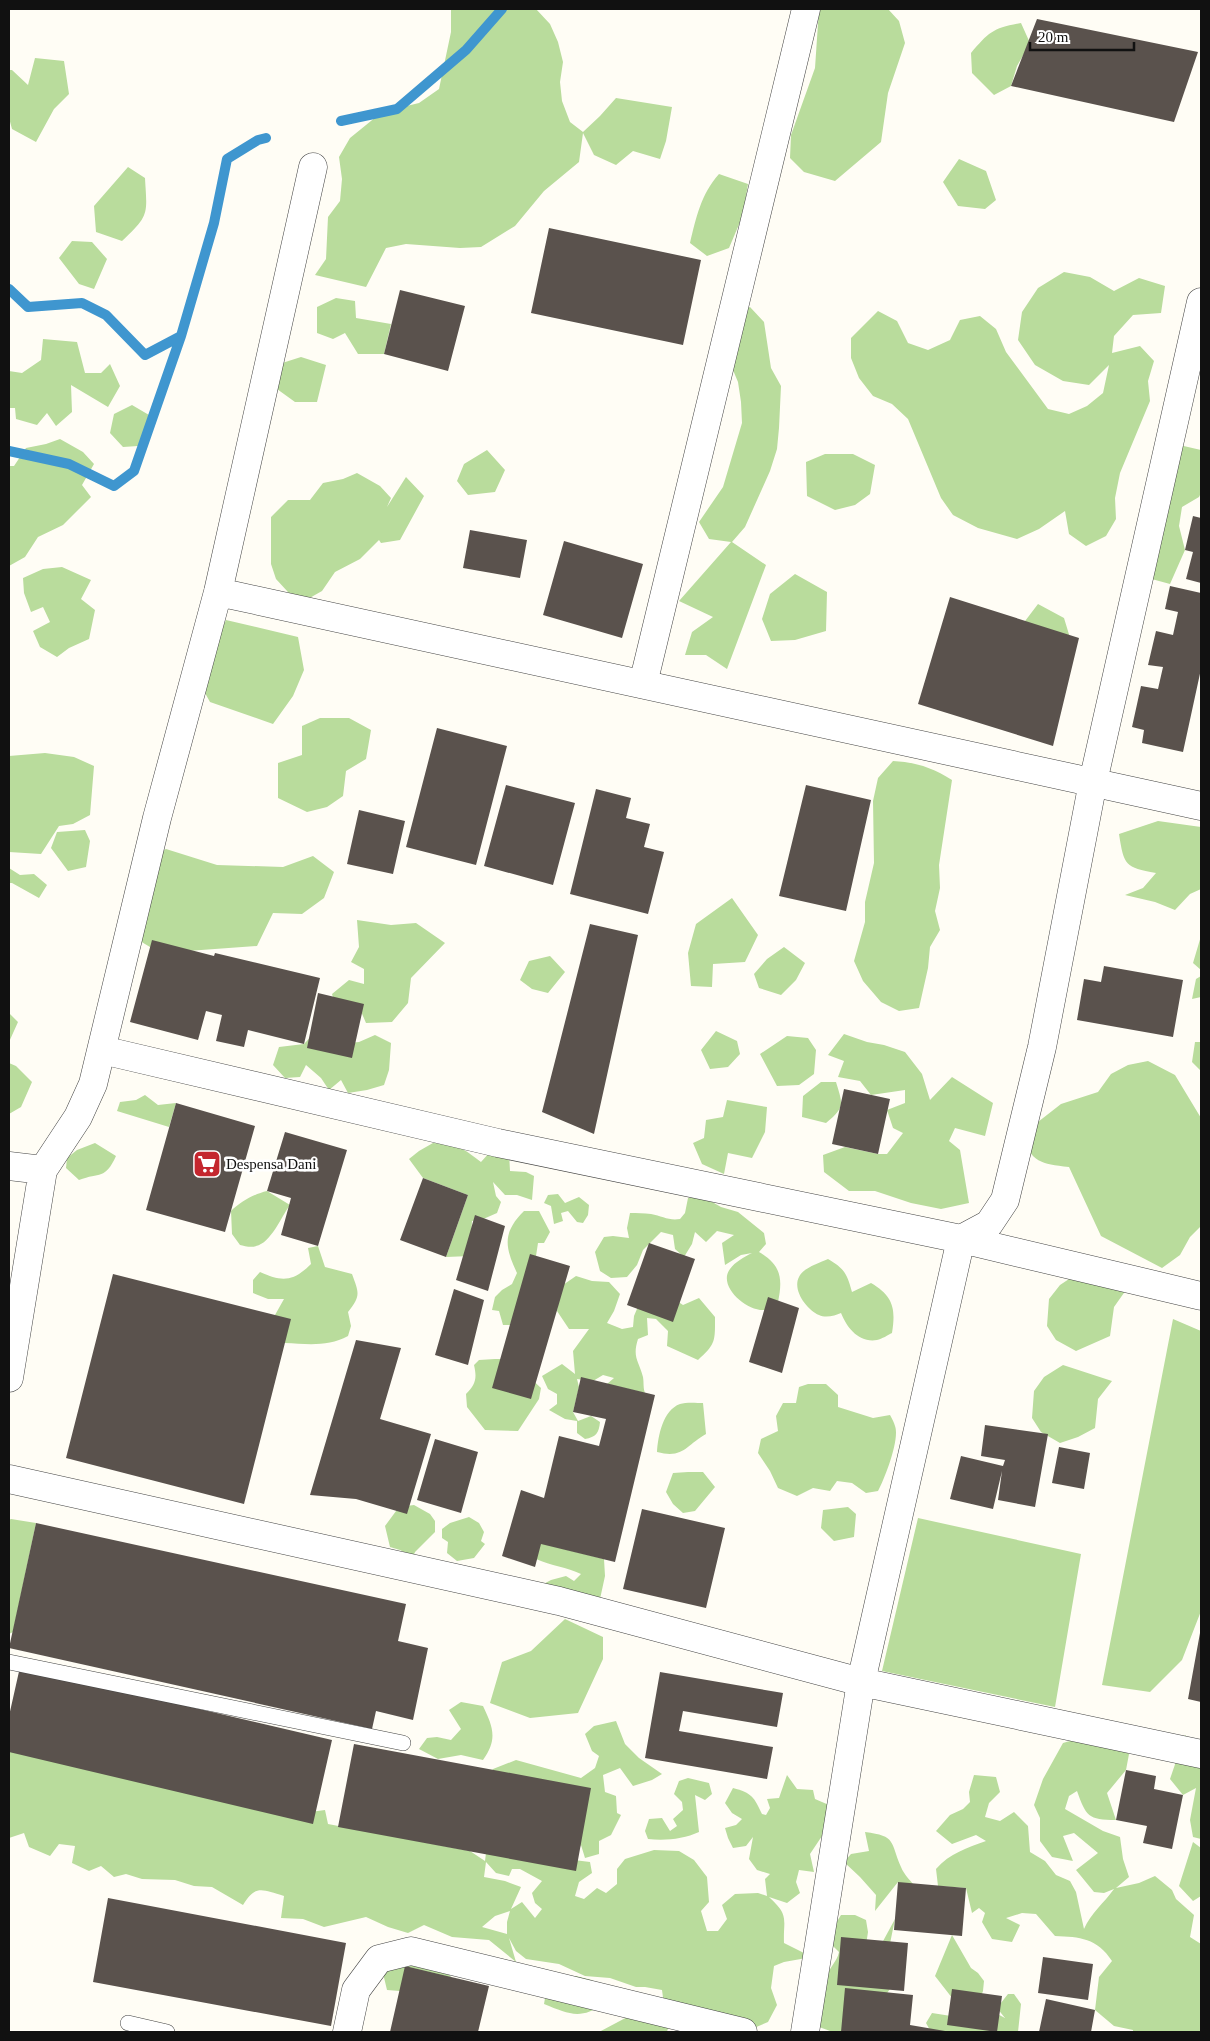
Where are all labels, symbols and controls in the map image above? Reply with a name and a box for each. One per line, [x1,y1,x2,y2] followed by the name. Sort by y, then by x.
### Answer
[1030,20,1134,52] scale bar
[1038,29,1069,45] text: 20 m
[192,1149,222,1179] supermarket icon: Despensa Dani
[226,1156,316,1172] place label: Despensa Dani

